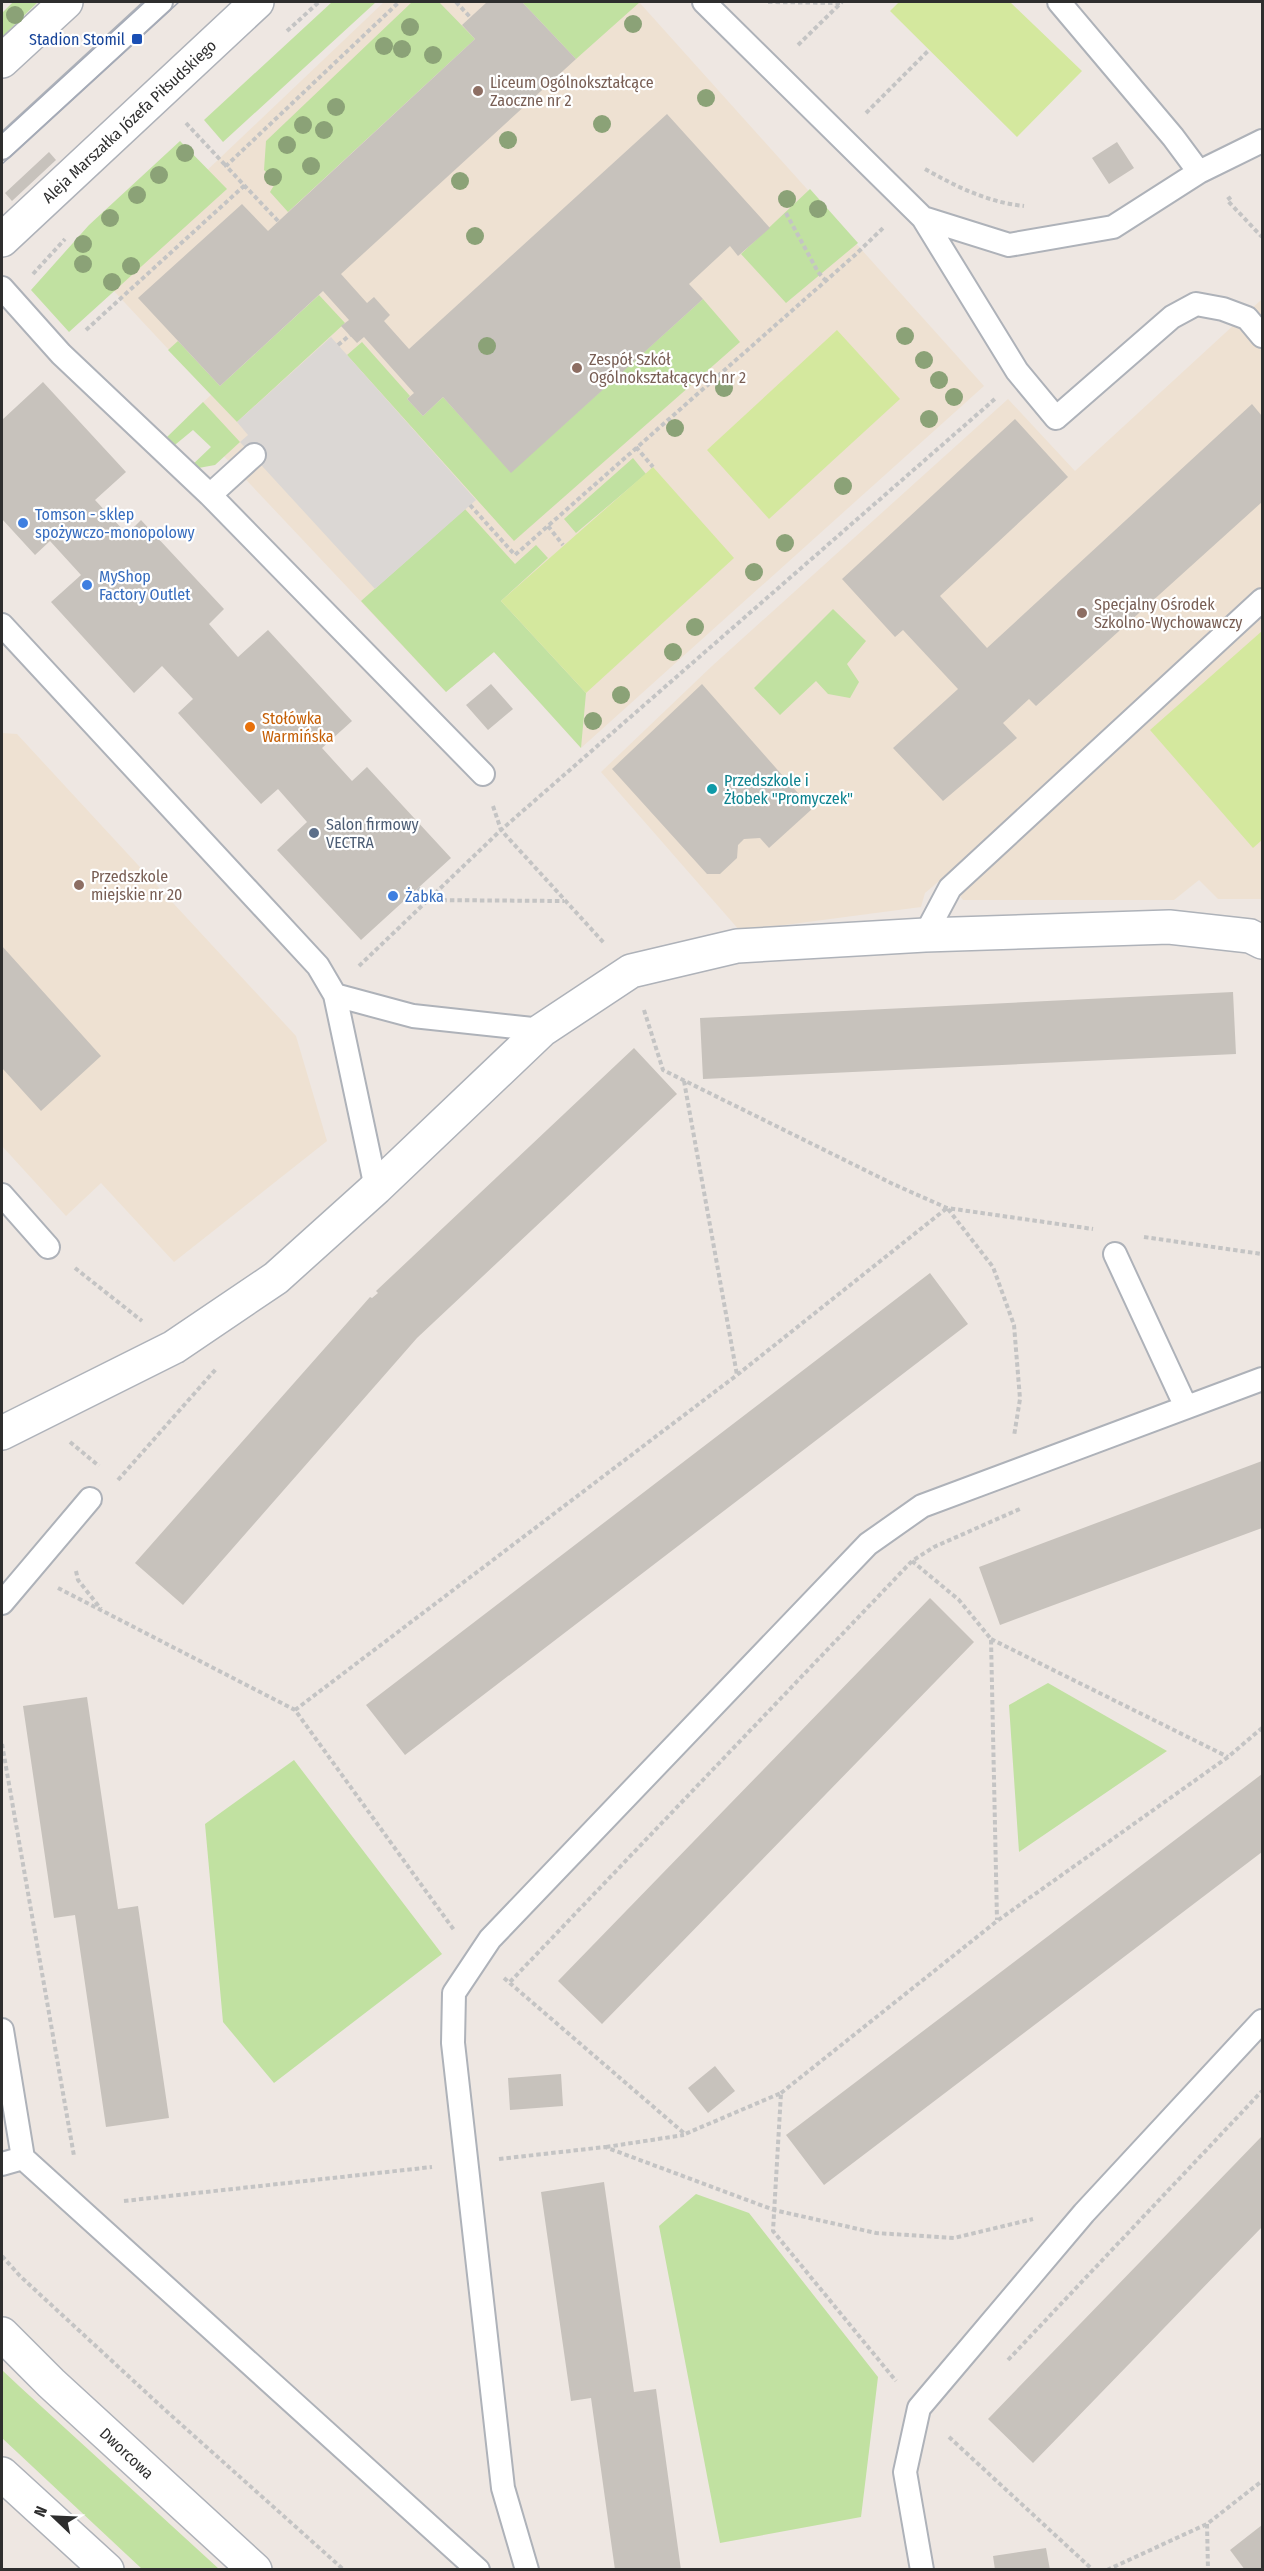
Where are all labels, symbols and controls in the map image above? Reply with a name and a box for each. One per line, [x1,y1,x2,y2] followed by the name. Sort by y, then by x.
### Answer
[29,30,125,49] place label: Stadion Stomil
[130,32,144,46] marker: Stadion Stomil
[39,36,220,207] street label: Aleja Marszałka Józefa Piłsudskiego
[490,73,654,110] place label: Liceum Ogólnokształcące Zaoczne nr 2
[471,84,485,98] marker: Liceum Ogólnokształcące Zaoczne nr 2
[589,350,746,388] place label: Zespół Szkół Ogólnokształcących nr 2
[570,361,584,375] marker: Zespół Szkół Ogólnokształcących nr 2
[35,505,195,542] place label: Tomson - sklep spożywczo-monopolowy
[16,516,30,530] marker: Tomson - sklep spożywczo-monopolowy
[99,567,191,604] place label: MyShop Factory Outlet
[80,578,94,592] marker: MyShop Factory Outlet
[1094,595,1243,632] place label: Specjalny Ośrodek Szkolno-Wychowawczy
[1075,606,1089,620] marker: Specjalny Ośrodek Szkolno-Wychowawczy
[262,709,334,746] place label: Stołówka Warmińska
[243,720,257,734] marker: Stołówka Warmińska
[724,771,853,808] place label: Przedszkole i Żłobek "Promyczek"
[705,782,719,796] marker: Przedszkole i Żłobek "Promyczek"
[326,815,420,852] place label: Salon firmowy VECTRA
[307,826,321,840] marker: Salon firmowy VECTRA
[91,867,182,904] place label: Przedszkole miejskie nr 20
[72,878,86,892] marker: Przedszkole miejskie nr 20
[405,887,444,906] place label: Żabka
[386,889,400,903] marker: Żabka
[96,2424,158,2483] street label: Dworcowa
[24,2487,84,2547] north arrow
[30,2503,51,2519] text: N

